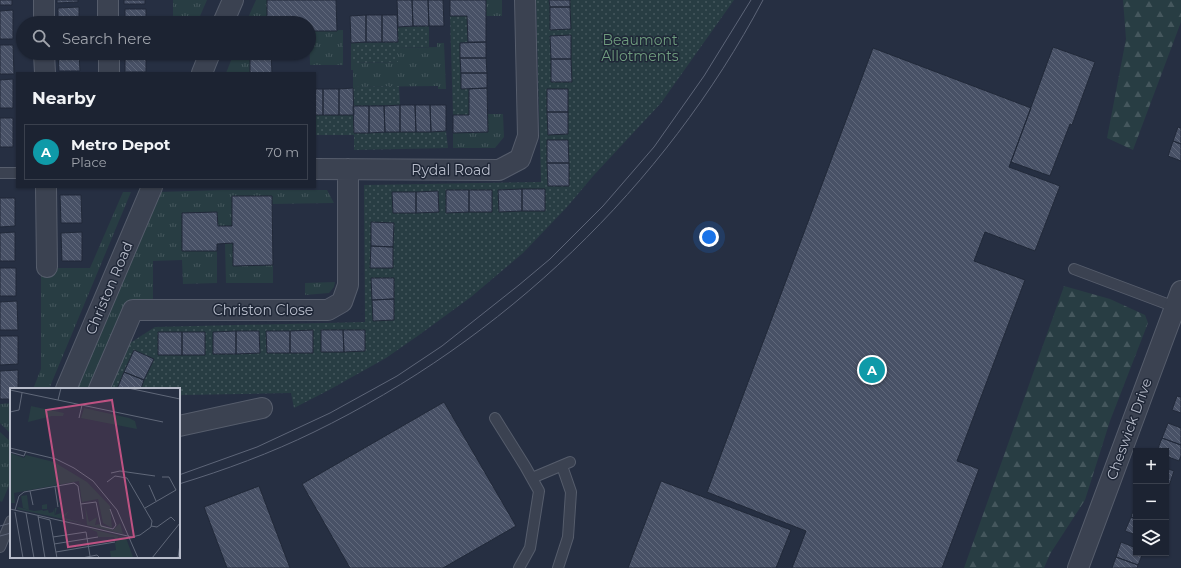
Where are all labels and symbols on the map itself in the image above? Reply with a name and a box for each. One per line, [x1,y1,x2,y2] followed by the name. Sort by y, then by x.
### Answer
[601,31,679,65] park label: Beaumont Allotments
[411,161,491,179] street label: Rydal Road
[699,227,719,247] your location
[81,239,137,337] street label: Christon Road
[213,301,313,319] street label: Christon Close
[859,355,885,385] pin: A
[1102,376,1156,482] street label: Cheswick Drive
[10,388,180,558] inset map

